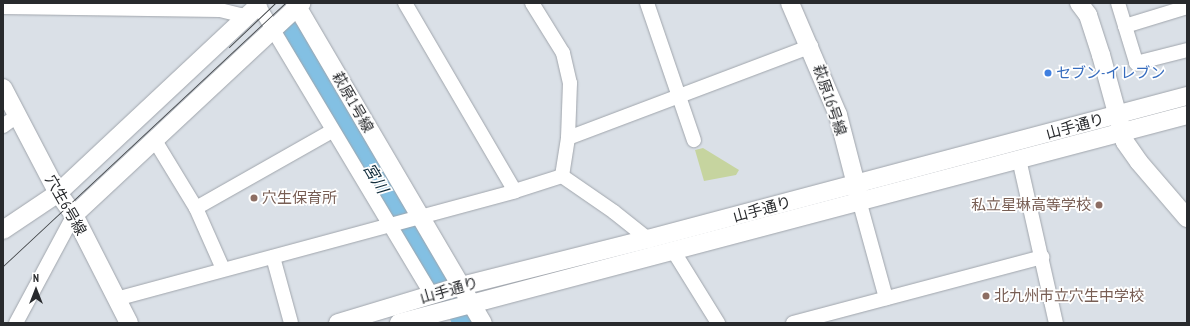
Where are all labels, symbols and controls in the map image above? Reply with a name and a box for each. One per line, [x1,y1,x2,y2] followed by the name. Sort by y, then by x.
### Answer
[810,62,850,138] street label: 萩原16号線
[1056,64,1165,82] place label: セブン-イレブン
[1043,68,1053,78] marker: セブン-イレブン
[329,69,377,135] street label: 萩原1号線
[1044,110,1106,142] street label: 山手通り
[360,159,392,197] water label: 宮川
[42,172,90,238] street label: 穴生6号線
[262,189,337,207] place label: 穴生保育所
[249,193,259,203] marker: 穴生保育所
[731,193,793,225] street label: 山手通り
[971,196,1091,214] place label: 私立星琳高等学校
[1094,200,1104,210] marker: 私立星琳高等学校
[16,270,56,310] north arrow
[33,271,39,285] text: N
[418,273,480,307] street label: 山手通り
[994,287,1144,305] place label: 北九州市立穴生中学校
[981,291,991,301] marker: 北九州市立穴生中学校

